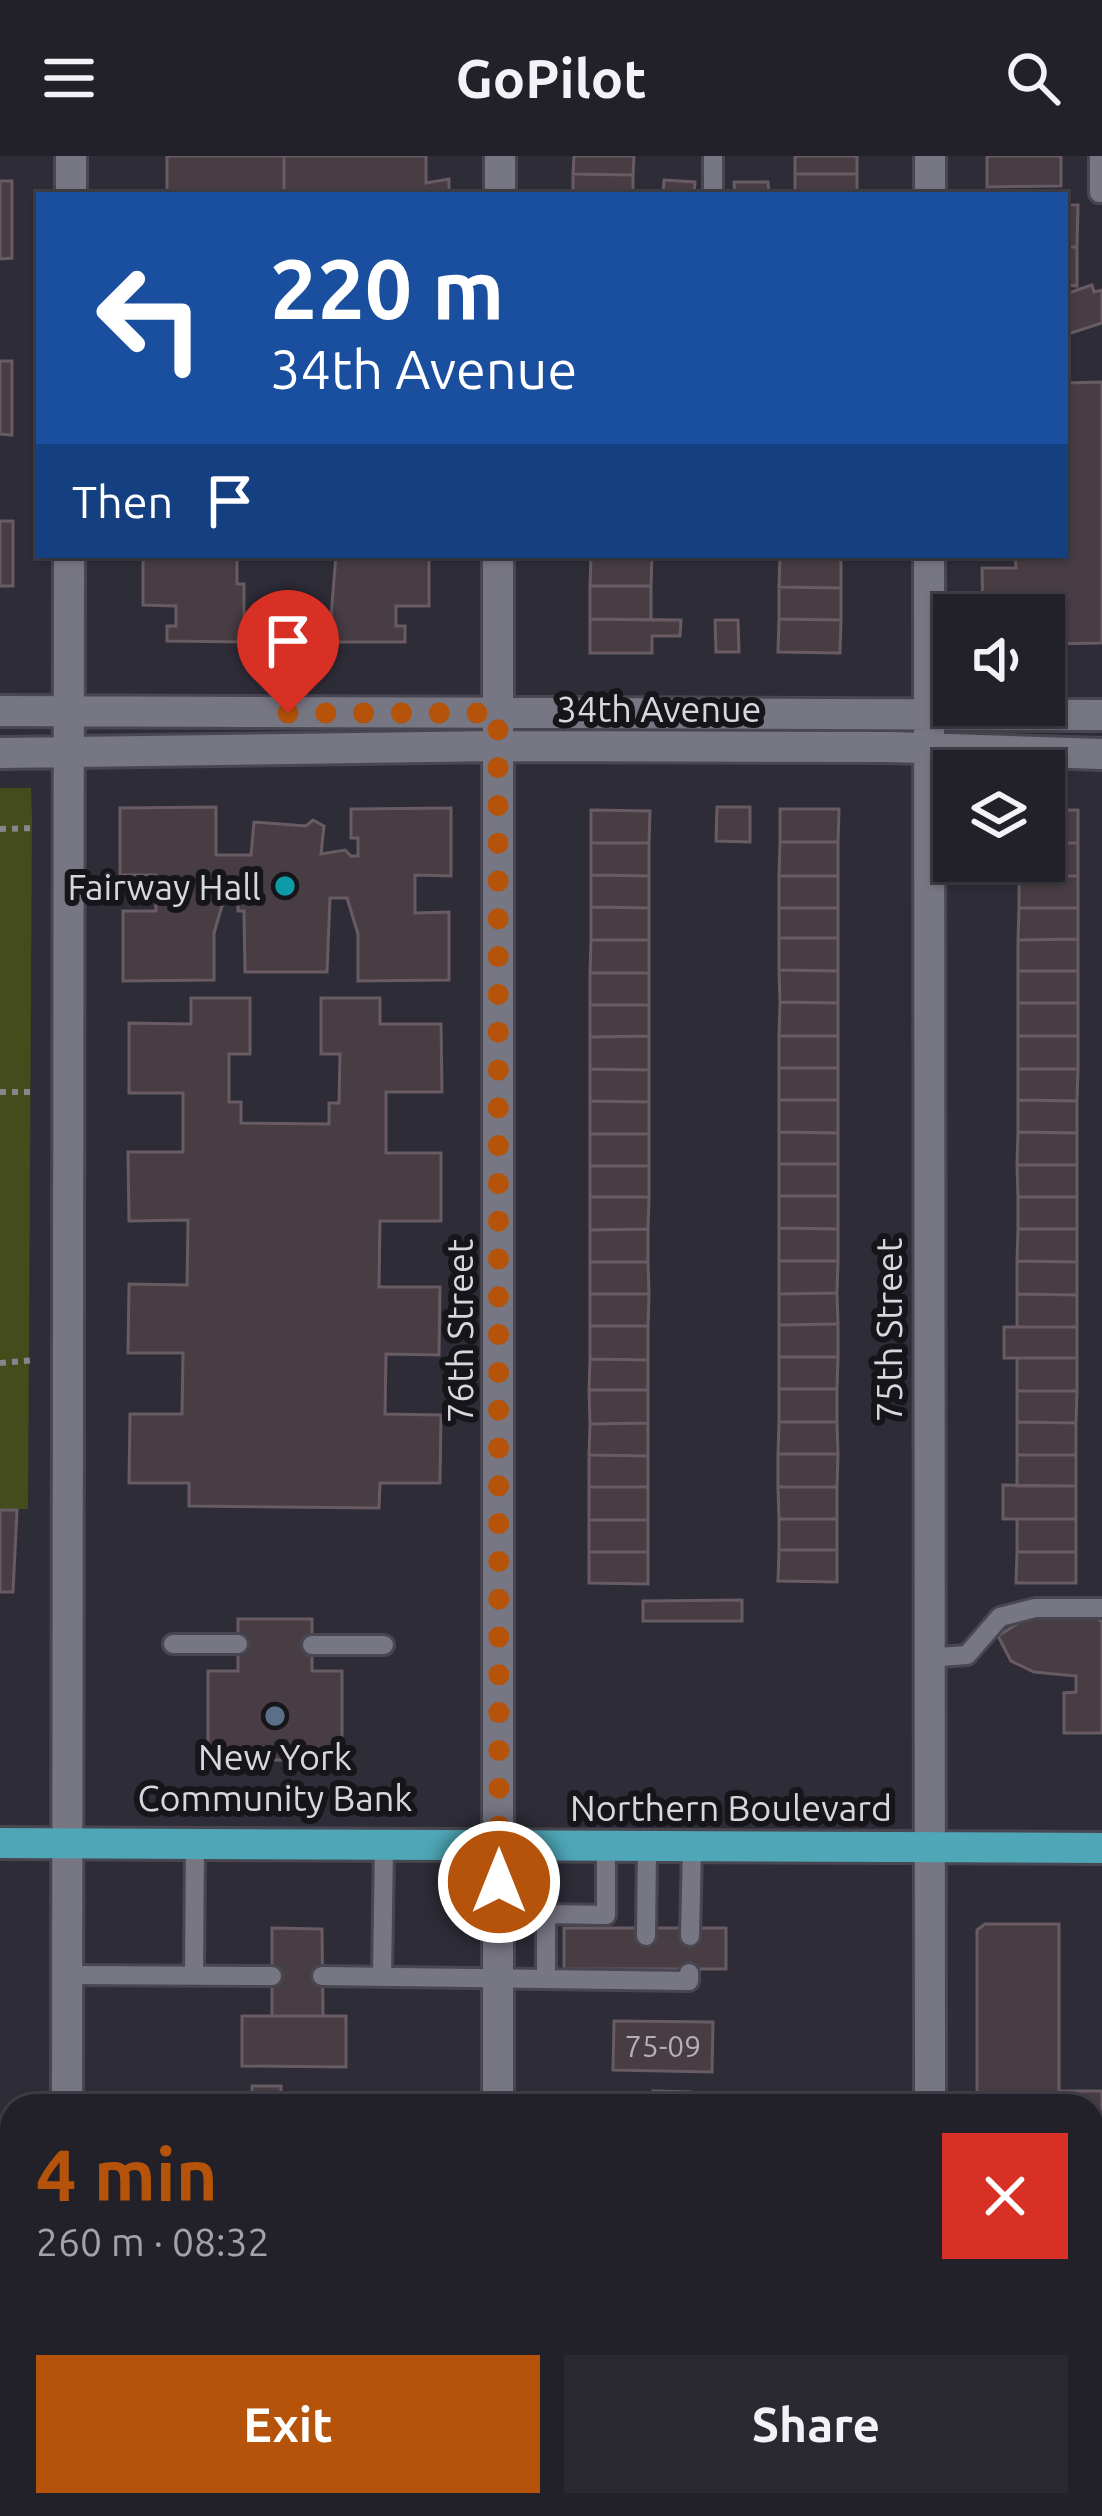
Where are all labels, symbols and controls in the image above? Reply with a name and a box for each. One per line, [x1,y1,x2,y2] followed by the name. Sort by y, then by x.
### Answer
[36,45,102,111] icon: menu
[1000,45,1066,111] icon: search
[455,48,647,108] text: GoPilot
[72,240,228,396] icon: left
[270,241,504,335] text: 220 m
[270,339,577,399] text: 34th Avenue
[197,468,263,534] icon: arrive
[72,476,173,527] text: Then
[237,590,339,713] pin
[933,594,1065,882] map controls
[933,594,1065,726] button: sound
[255,608,321,674] icon: arrive
[557,688,761,729] street label: 34th Avenue
[933,750,1065,882] button: layers
[67,866,261,907] place label: Fairway Hall
[272,873,298,899] marker: Fairway Hall
[868,1238,909,1422] street label: 75th Street
[439,1239,480,1423] street label: 76th Street
[262,1703,288,1729] marker: New York Community Bank
[138,1736,412,1818] place label: New York Community Bank
[570,1787,892,1828] street label: Northern Boulevard
[436,1819,562,1945] position arrow
[625,2029,701,2063] house number: 75-09
[942,2133,1068,2259] button: close
[36,2134,218,2215] text: 4 min
[36,2220,270,2263] text: 260 m · 08:32
[36,2355,540,2493] button: Exit
[564,2355,1068,2493] button: Share

